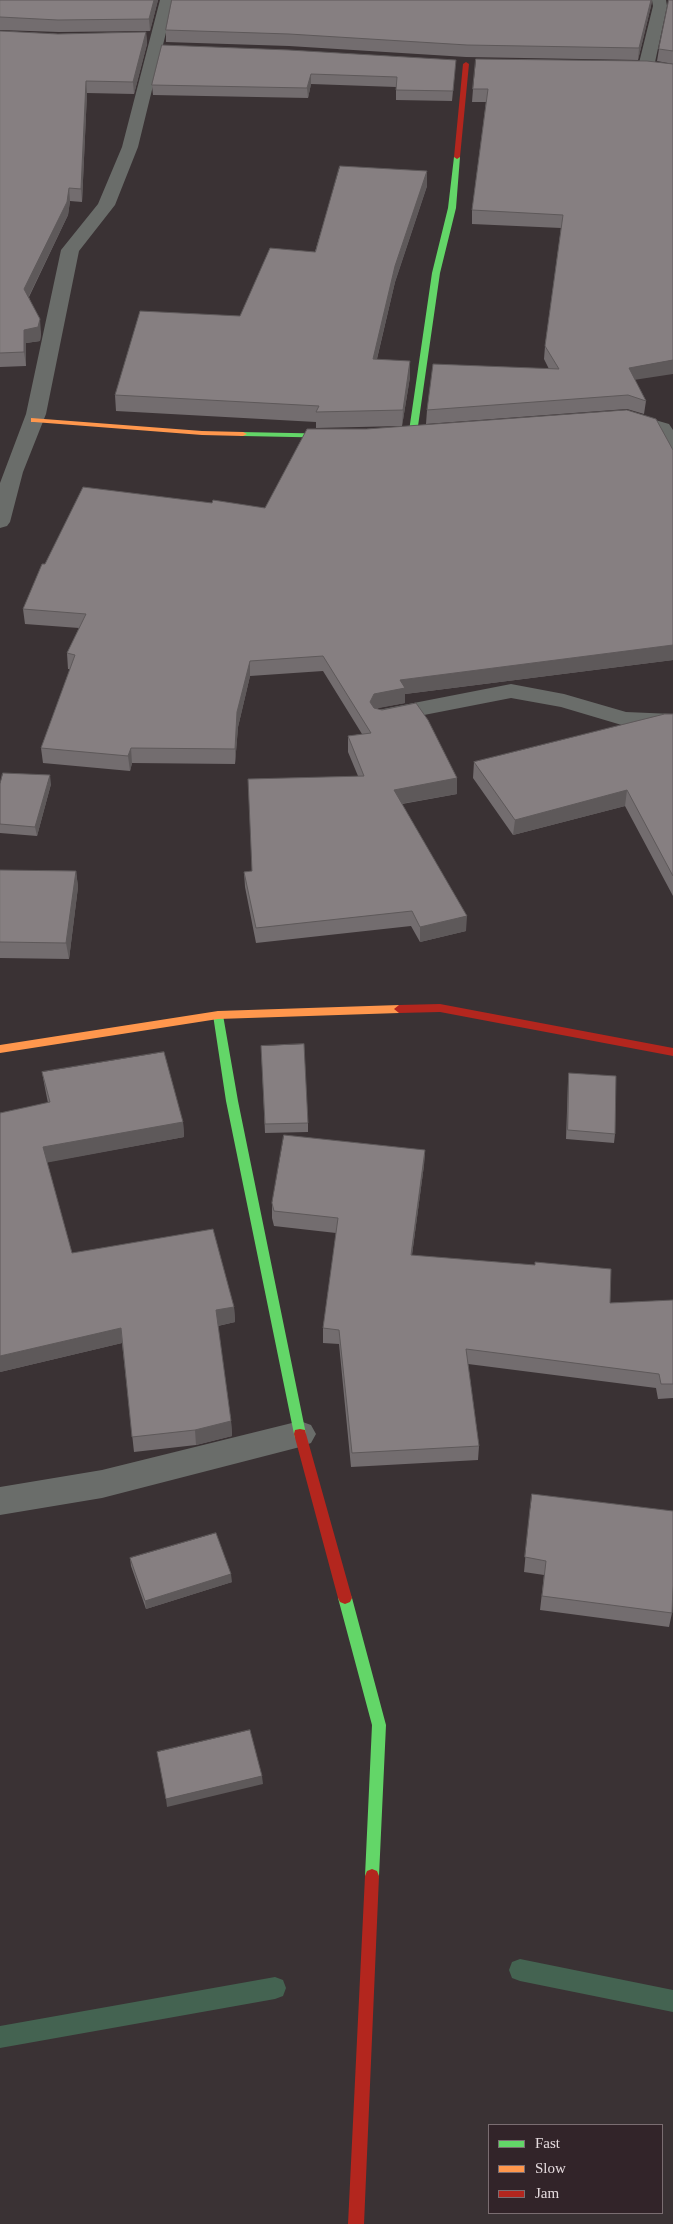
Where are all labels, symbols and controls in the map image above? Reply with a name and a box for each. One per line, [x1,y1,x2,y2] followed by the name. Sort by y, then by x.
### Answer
[488,2124,663,2214] legend
[535,2135,560,2151] text: Fast
[535,2160,566,2176] text: Slow
[535,2185,559,2201] text: Jam

